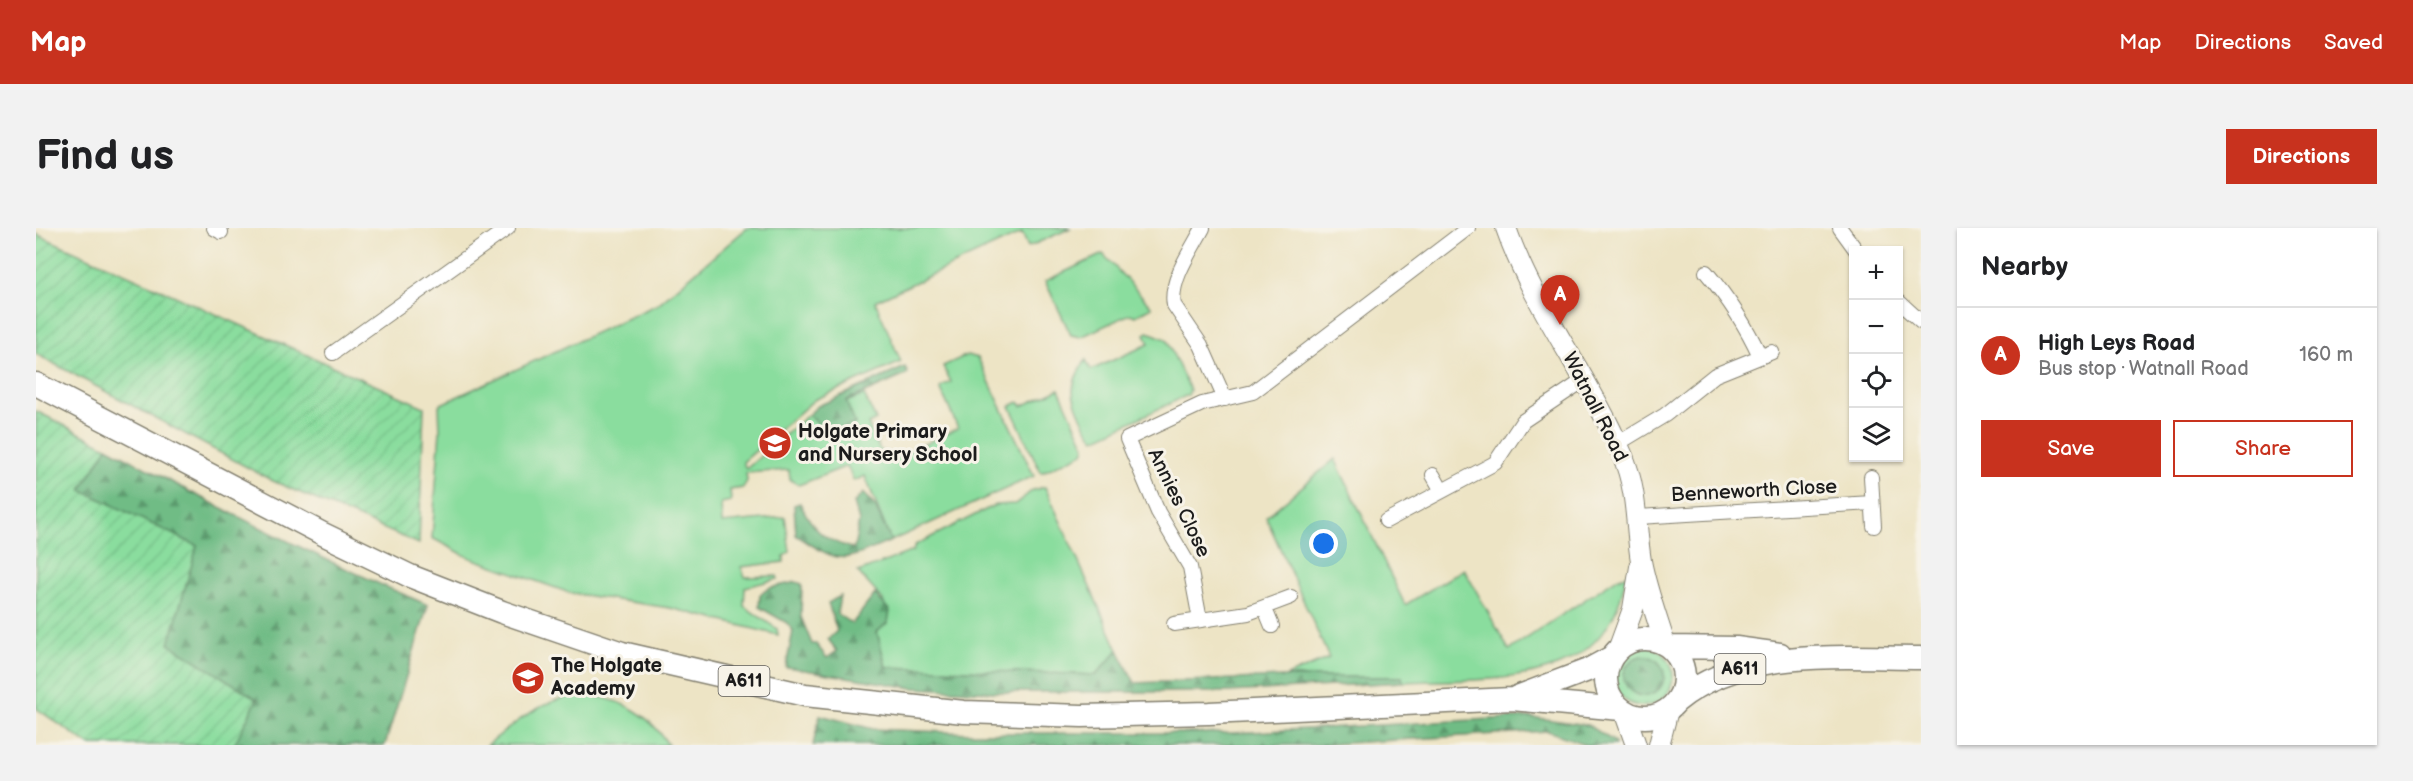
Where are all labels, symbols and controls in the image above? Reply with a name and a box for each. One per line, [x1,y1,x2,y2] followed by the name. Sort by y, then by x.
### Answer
[30,26,86,59] text: Map
[2119,30,2162,55] text: Map
[2195,30,2291,55] text: Directions
[2324,30,2383,55] text: Saved
[2226,129,2377,184] button: Directions
[36,131,174,182] text: Find us
[1849,246,1903,462] map controls
[1849,246,1903,300] button: +
[1981,252,2068,283] text: Nearby
[1540,276,1580,325] pin: A
[1849,300,1903,354] button: −
[2038,330,2195,357] text: High Leys Road
[1994,343,2007,367] text: A
[2299,343,2353,367] text: 160 m
[1557,348,1633,466] street label: Watnall Road
[1849,354,1903,408] button: locate
[2038,357,2249,381] text: Bus stop · Watnall Road
[1849,408,1903,462] button: layers
[798,420,977,467] place label: Holgate Primary and Nursery School
[1981,420,2161,477] button: Save
[2173,420,2353,477] button: Share
[757,425,793,461] school or university icon: Holgate Primary and Nursery School
[1142,445,1216,562] street label: Annies Close
[1670,475,1838,507] street label: Benneworth Close
[1309,529,1338,558] your location
[550,654,662,701] place label: The Holgate Academy
[1714,654,1766,684] road number: A611
[510,660,546,696] school or university icon: The Holgate Academy
[718,666,770,696] road number: A611

